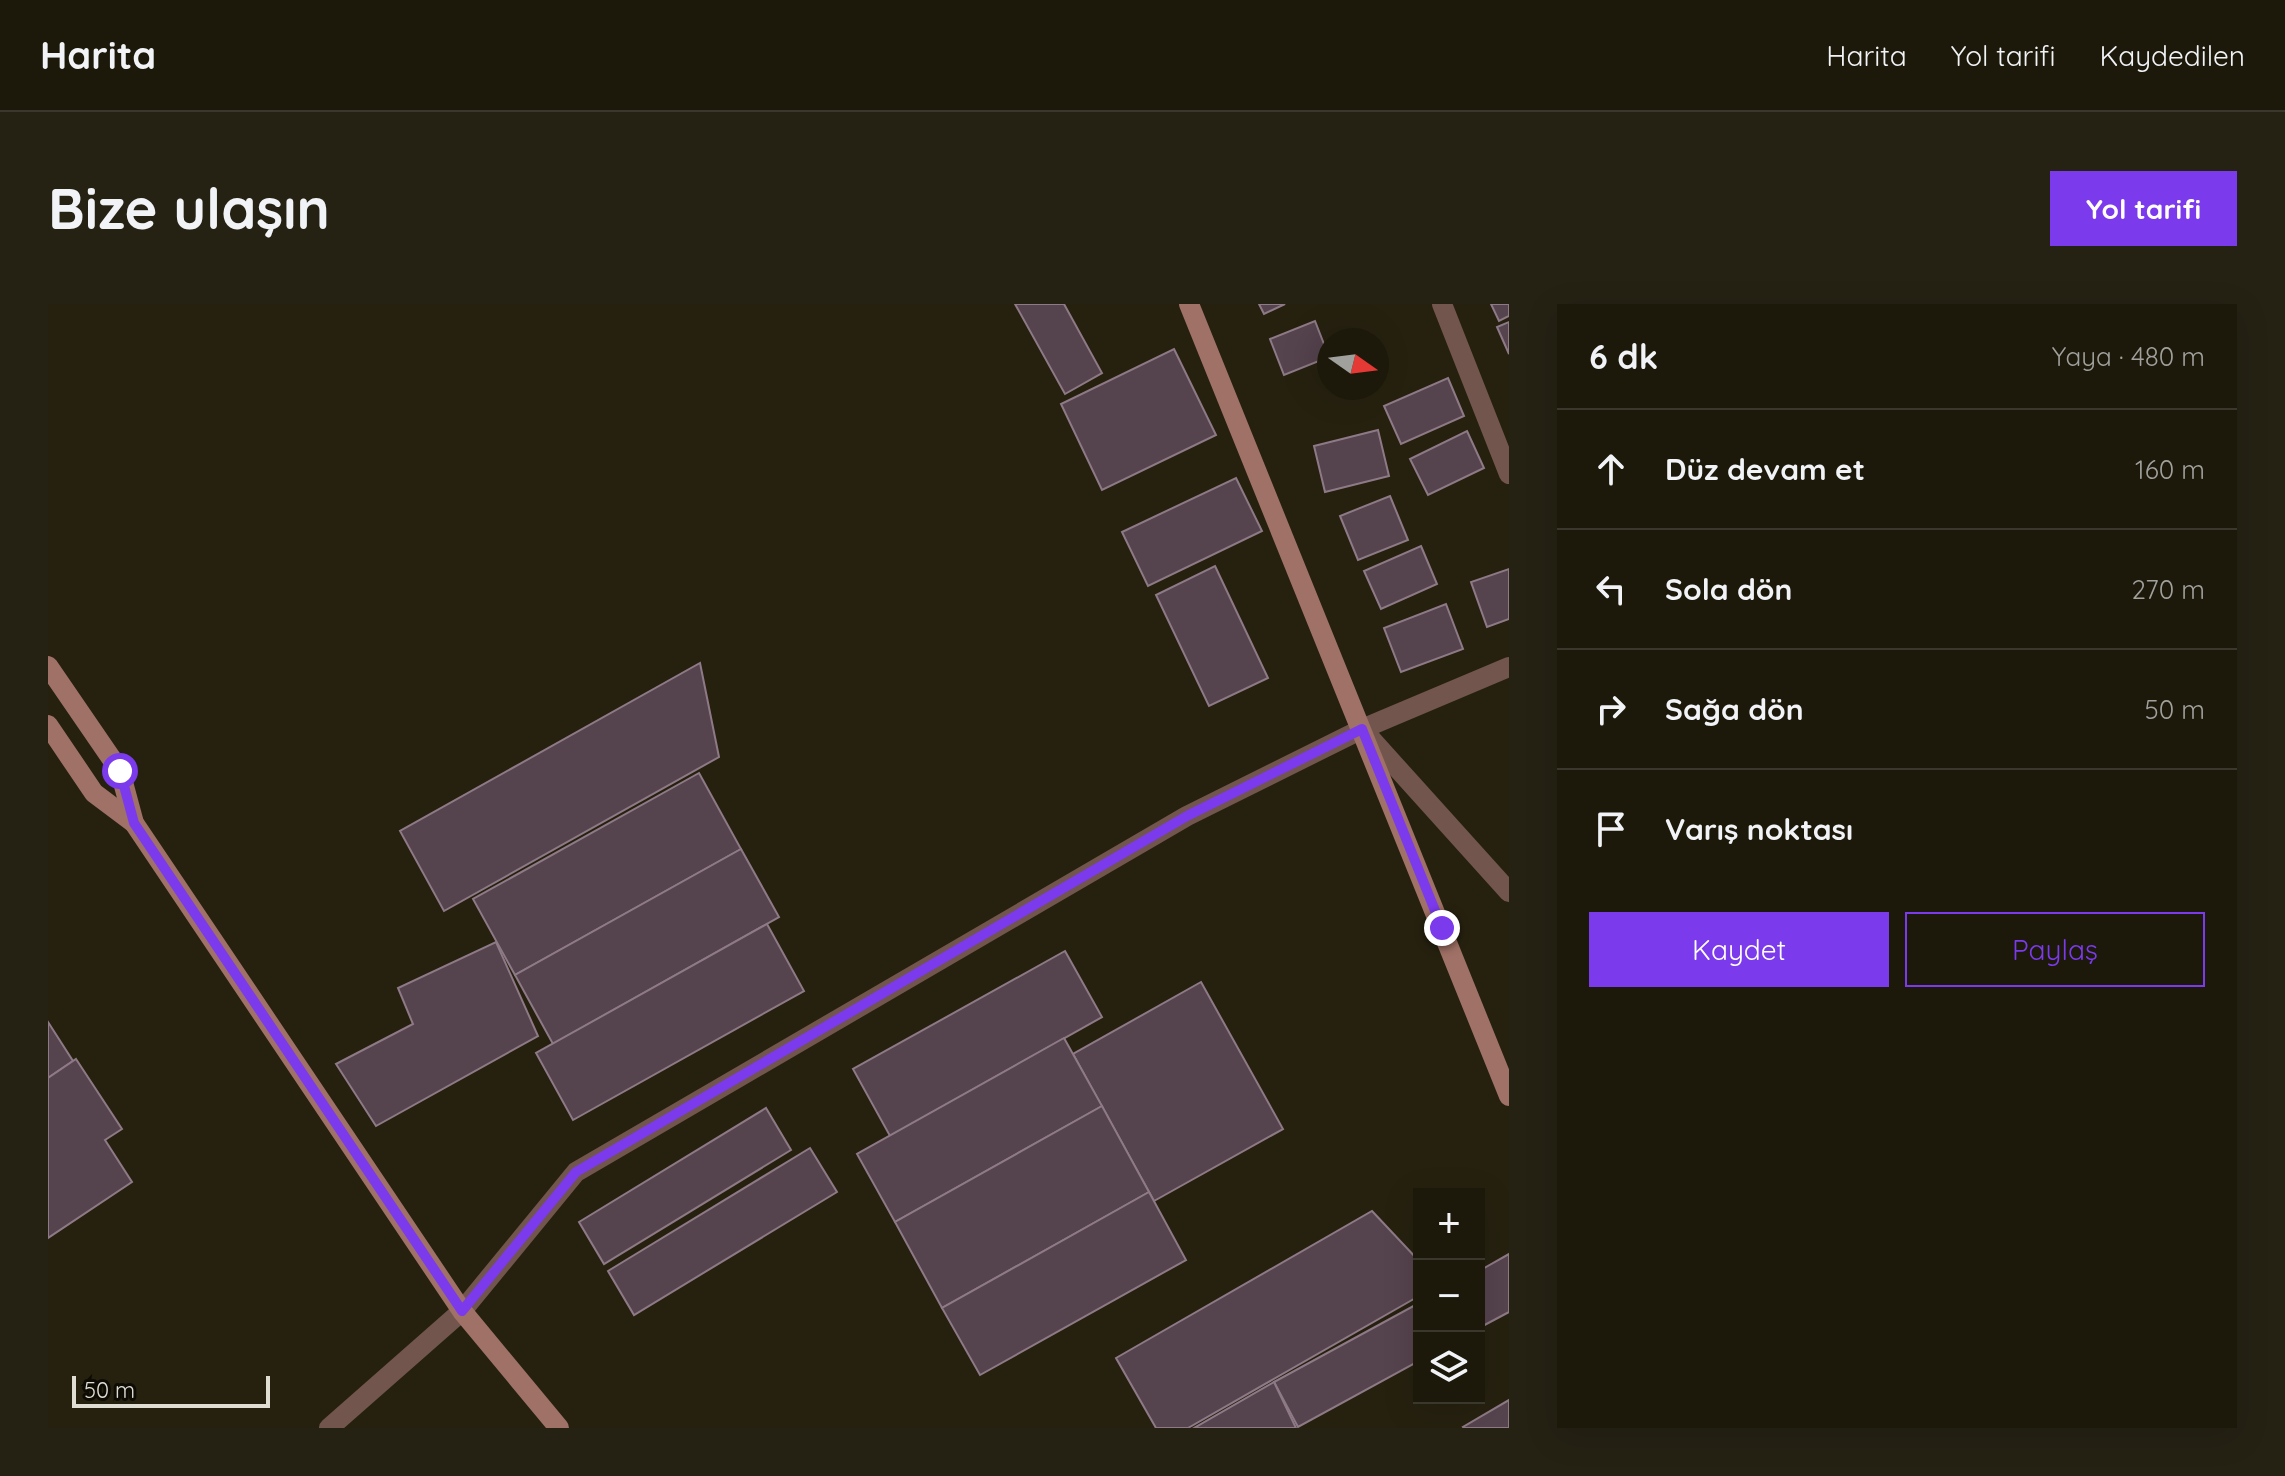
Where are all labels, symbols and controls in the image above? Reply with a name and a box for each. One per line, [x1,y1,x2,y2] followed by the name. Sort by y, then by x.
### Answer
[40,31,156,79] text: Harita
[1826,38,1907,73] text: Harita
[1951,38,2055,73] text: Yol tarifi
[2099,38,2245,73] text: Kaydedilen
[2050,171,2237,246] button: Yol tarifi
[48,173,330,243] text: Bize ulaşın
[1317,328,1389,400] north arrow
[1589,335,1658,378] text: 6 dk
[2052,340,2205,373] text: Yaya · 480 m
[1589,447,1633,491] icon: ahead
[1665,450,1865,488] text: Düz devam et
[2135,453,2205,486] text: 160 m
[1589,567,1633,611] icon: left
[1665,570,1792,608] text: Sola dön
[2131,573,2205,606] text: 270 m
[1589,687,1633,731] icon: right
[1665,690,1804,728] text: Sağa dön
[2145,693,2205,726] text: 50 m
[102,753,138,789] route start
[1589,807,1633,851] icon: arrive
[1665,810,1853,848] text: Varış noktası
[1424,910,1460,946] route end
[1589,912,1889,987] button: Kaydet
[1905,912,2205,987] button: Paylaş
[1413,1188,1485,1404] map controls
[1413,1188,1485,1260] button: +
[1413,1260,1485,1332] button: −
[1413,1332,1485,1404] button: layers
[72,1372,270,1408] scale bar
[84,1376,135,1404] text: 50 m

